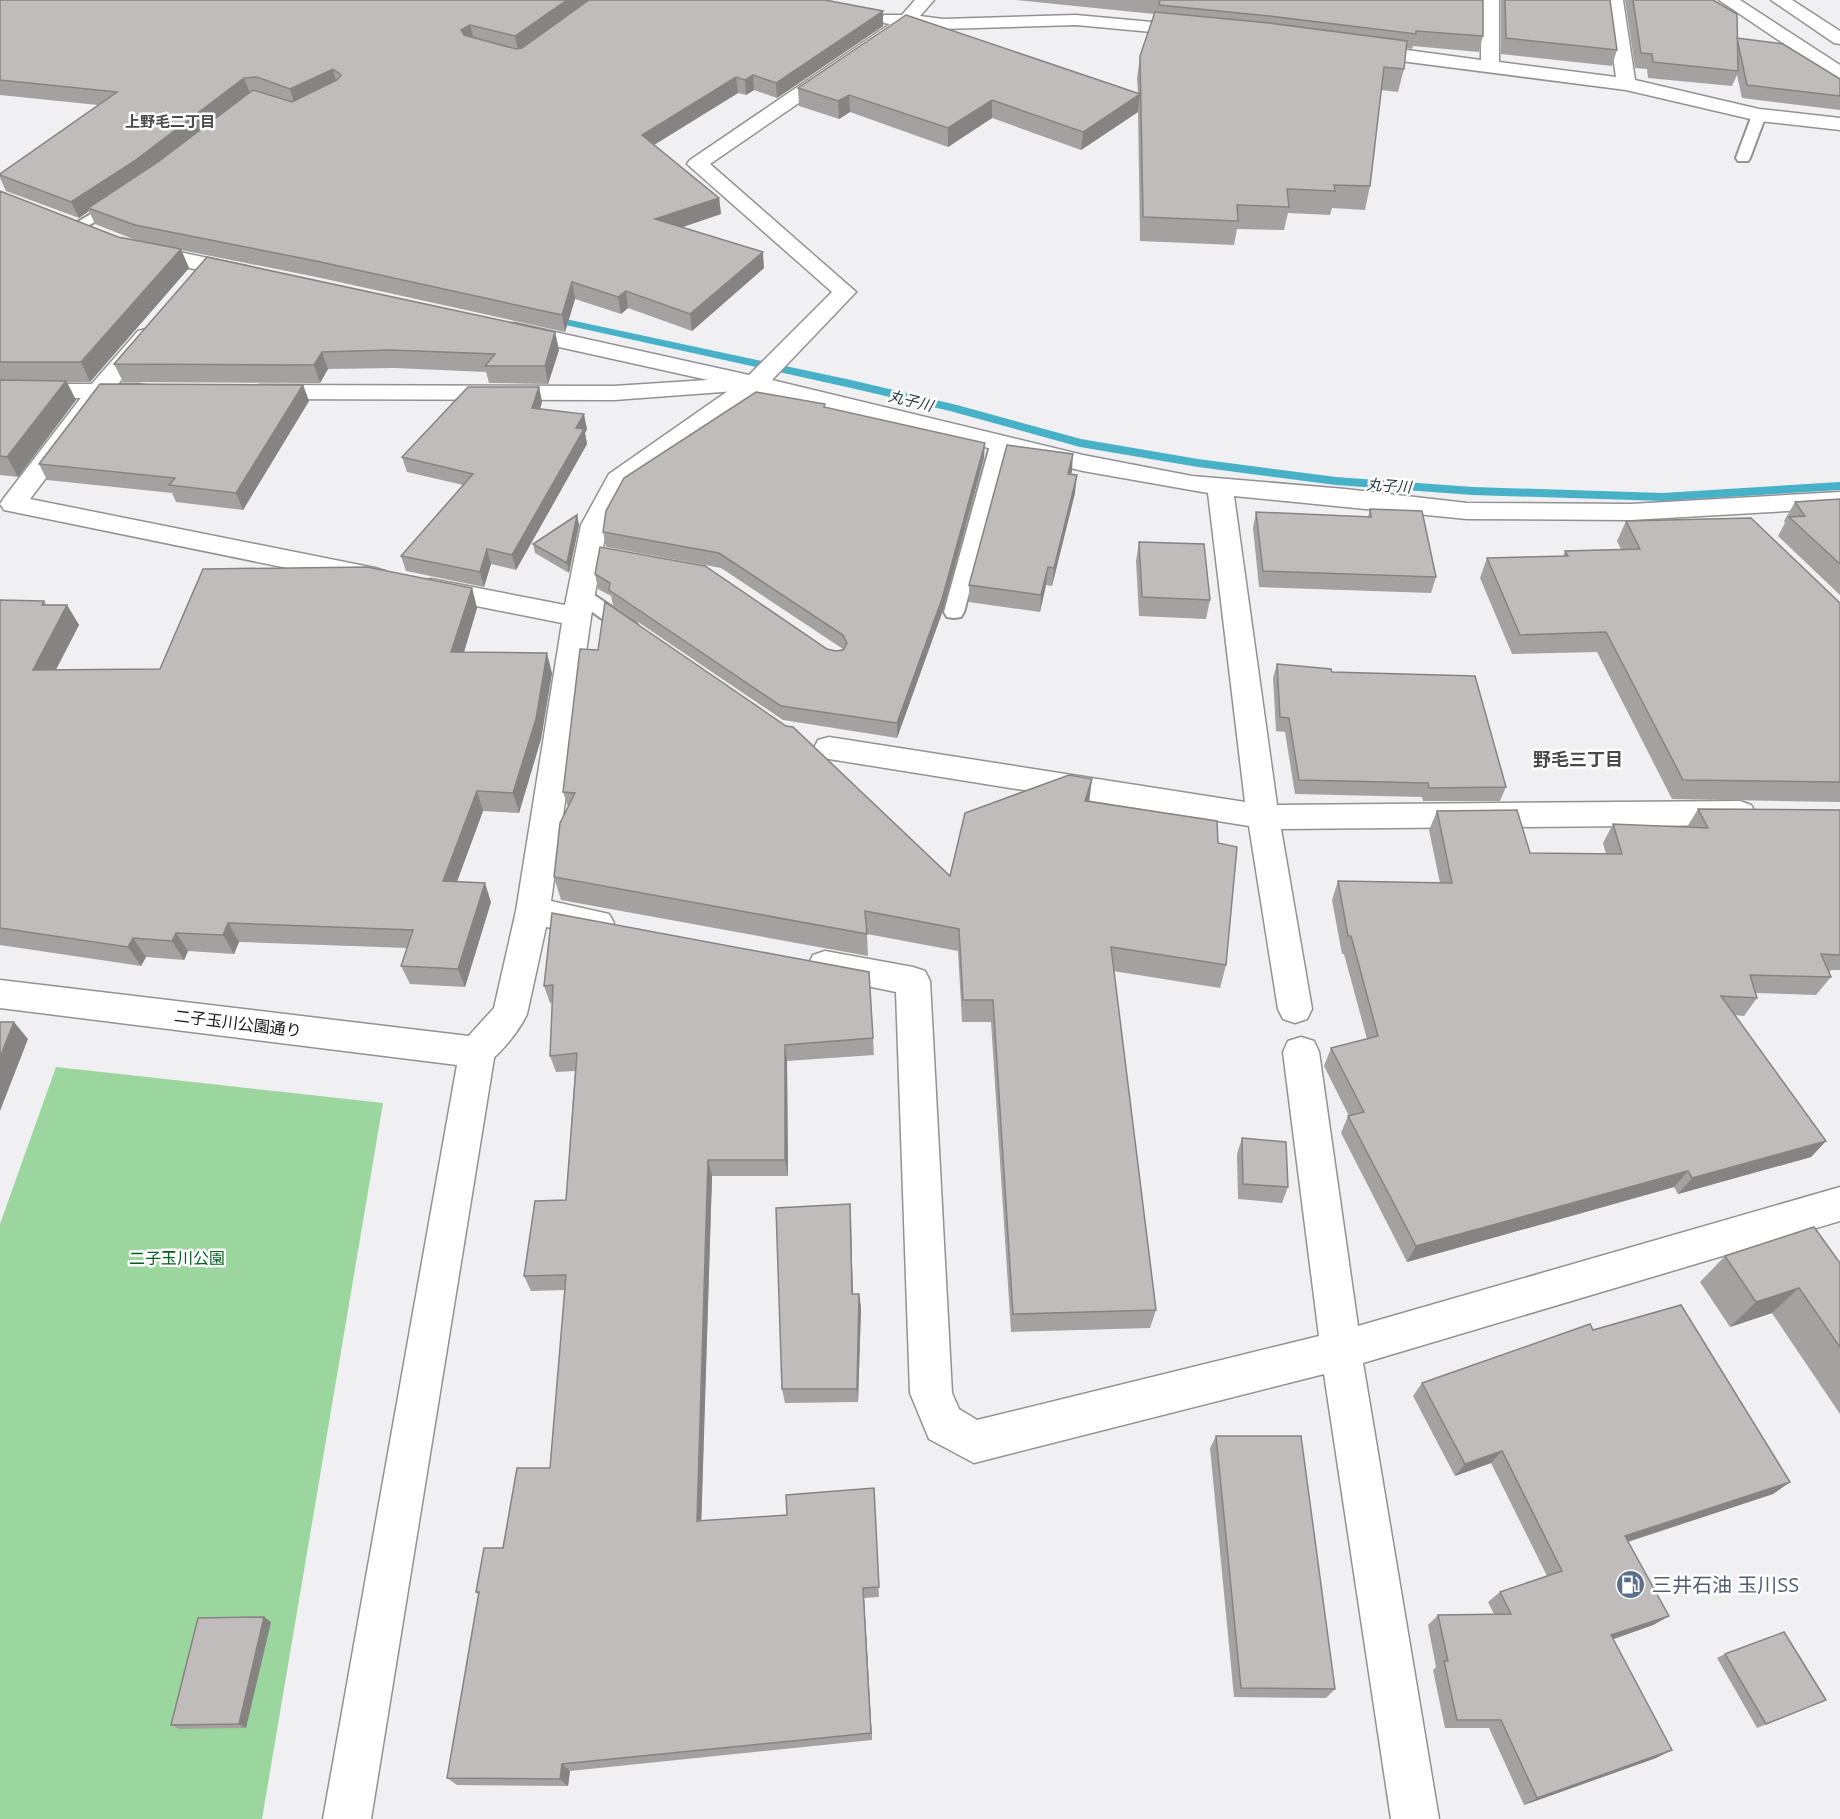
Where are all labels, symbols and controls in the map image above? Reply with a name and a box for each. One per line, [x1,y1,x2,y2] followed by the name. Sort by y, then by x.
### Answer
[125,111,215,131] district label: 上野毛二丁目
[887,385,937,416] water label: 丸子川
[1366,473,1414,497] water label: 丸子川
[1533,747,1623,771] district label: 野毛三丁目
[173,1004,303,1042] street label: 二子玉川公園通り
[129,1247,225,1269] park label: 二子玉川公園
[1615,1568,1647,1600] fuel station icon: 三井石油 玉川SS
[1652,1571,1799,1598] place label: 三井石油 玉川SS

